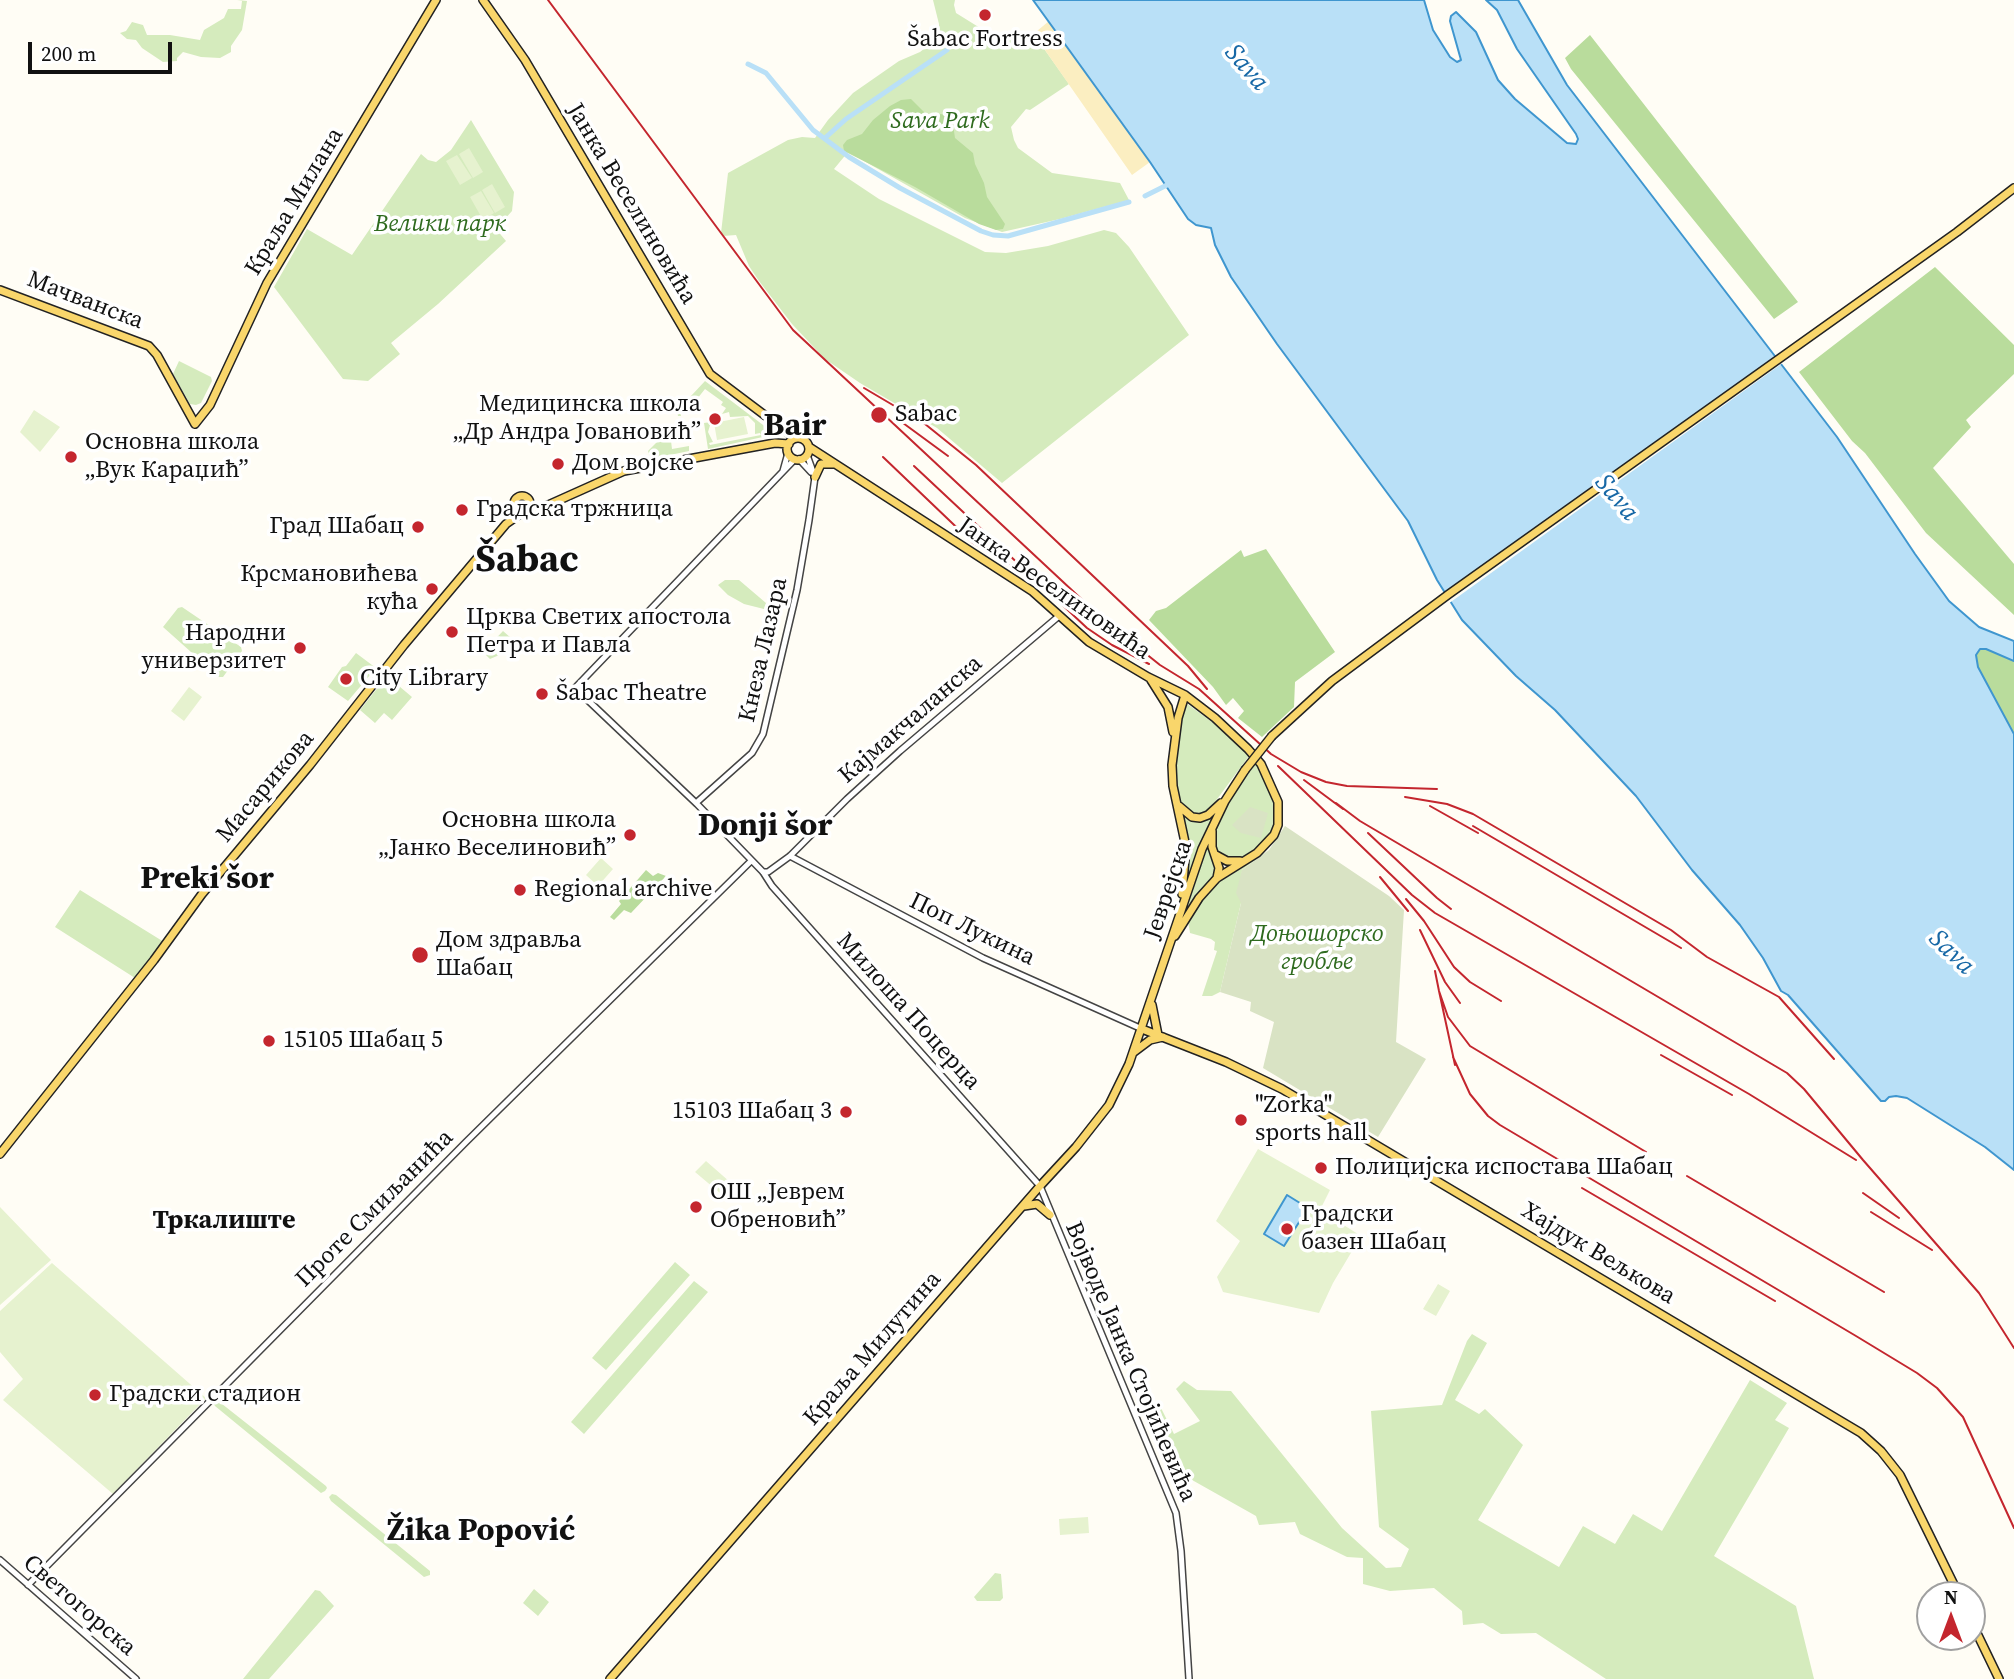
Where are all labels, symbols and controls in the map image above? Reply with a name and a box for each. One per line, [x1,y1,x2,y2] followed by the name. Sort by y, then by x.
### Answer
[977,7,993,23] marker: Šabac Fortress
[907,26,1063,54] place label: Šabac Fortress
[32,28,175,72] scale bar
[1217,38,1275,98] water label: Sava
[41,39,96,68] text: 200 m
[560,98,702,310] street label: Јанка Веселиновића
[890,108,990,136] park label: Sava Park
[240,123,350,281] street label: Краља Милана
[374,211,506,239] park label: Велики парк
[23,266,147,336] street label: Мачванска
[453,391,701,447] place label: Медицинска школа „Др Андра Јовановић”
[895,401,957,429] place label: Sabac
[869,405,889,425] marker: Sabac
[764,408,826,446] district label: Bair
[707,411,723,427] marker: Медицинска школа „Др Андра Јовановић”
[85,429,259,485] place label: Основна школа „Вук Караџић”
[63,449,79,465] marker: Основна школа „Вук Караџић”
[572,450,694,478] place label: Дом војске
[550,456,566,472] marker: Дом војске
[1587,468,1645,528] water label: Sava
[476,496,673,524] place label: Градска тржница
[454,502,470,518] marker: Градска тржница
[952,511,1156,667] street label: Јанка Веселиновића
[269,513,404,541] place label: Град Шабац
[410,519,426,535] marker: Град Шабац
[475,538,579,584] district label: Šabac
[240,561,418,617] place label: Крсмановићева кућа
[733,575,795,725] street label: Кнеза Лазара
[424,581,440,597] marker: Крсмановићева кућа
[466,604,731,660] place label: Црква Светих апостола Петра и Павла
[141,620,286,676] place label: Народни универзитет
[444,624,460,640] marker: Црква Светих апостола Петра и Павла
[292,640,308,656] marker: Народни универзитет
[833,650,989,790] street label: Кајмакчаланска
[360,665,488,693] place label: City Library
[338,671,354,687] marker: City Library
[556,680,707,708] place label: Šabac Theatre
[534,686,550,702] marker: Šabac Theatre
[211,725,321,849] street label: Масарикова
[378,807,616,863] place label: Основна школа „Јанко Веселиновић”
[698,808,832,846] district label: Donji šor
[622,827,638,843] marker: Основна школа „Јанко Веселиновић”
[1139,837,1199,943] street label: Јеврејска
[140,861,274,899] district label: Preki šor
[534,876,712,904] place label: Regional archive
[512,882,528,898] marker: Regional archive
[904,887,1040,973] street label: Поп Лукина
[1251,921,1383,977] park label: Доњошорско гробље
[1922,924,1980,982] water label: Sava
[436,927,581,983] place label: Дом здравља Шабац
[830,928,986,1096] street label: Милоша Поцерца
[410,945,430,965] marker: Дом здравља Шабац
[283,1027,443,1055] place label: 15105 Шабац 5
[261,1033,277,1049] marker: 15105 Шабац 5
[1255,1092,1368,1148] place label: "Zorka" sports hall
[672,1098,832,1126] place label: 15103 Шабац 3
[838,1104,854,1120] marker: 15103 Шабац 3
[1233,1112,1249,1128] marker: "Zorka" sports hall
[290,1124,460,1294] street label: Проте Смиљанића
[1335,1154,1673,1182] place label: Полицијска испостава Шабац
[1313,1160,1329,1176] marker: Полицијска испостава Шабац
[710,1179,846,1235] place label: ОШ „Јеврем Обреновић”
[1516,1197,1680,1311] street label: Хајдук Вељкова
[688,1199,704,1215] marker: ОШ „Јеврем Обреновић”
[1301,1201,1446,1257] place label: Градски базен Шабац
[152,1205,296,1237] district label: Тркалиште
[1058,1218,1202,1506] street label: Војводе Јанка Стојићевића
[1279,1221,1295,1237] marker: Градски базен Шабац
[798,1266,948,1432] street label: Краља Милутина
[109,1381,301,1409] place label: Градски стадион
[87,1387,103,1403] marker: Градски стадион
[387,1513,575,1551] district label: Žika Popović
[17,1549,141,1663] street label: Светогорска
[1916,1581,1986,1651] north arrow
[1944,1584,1958,1610] text: N

